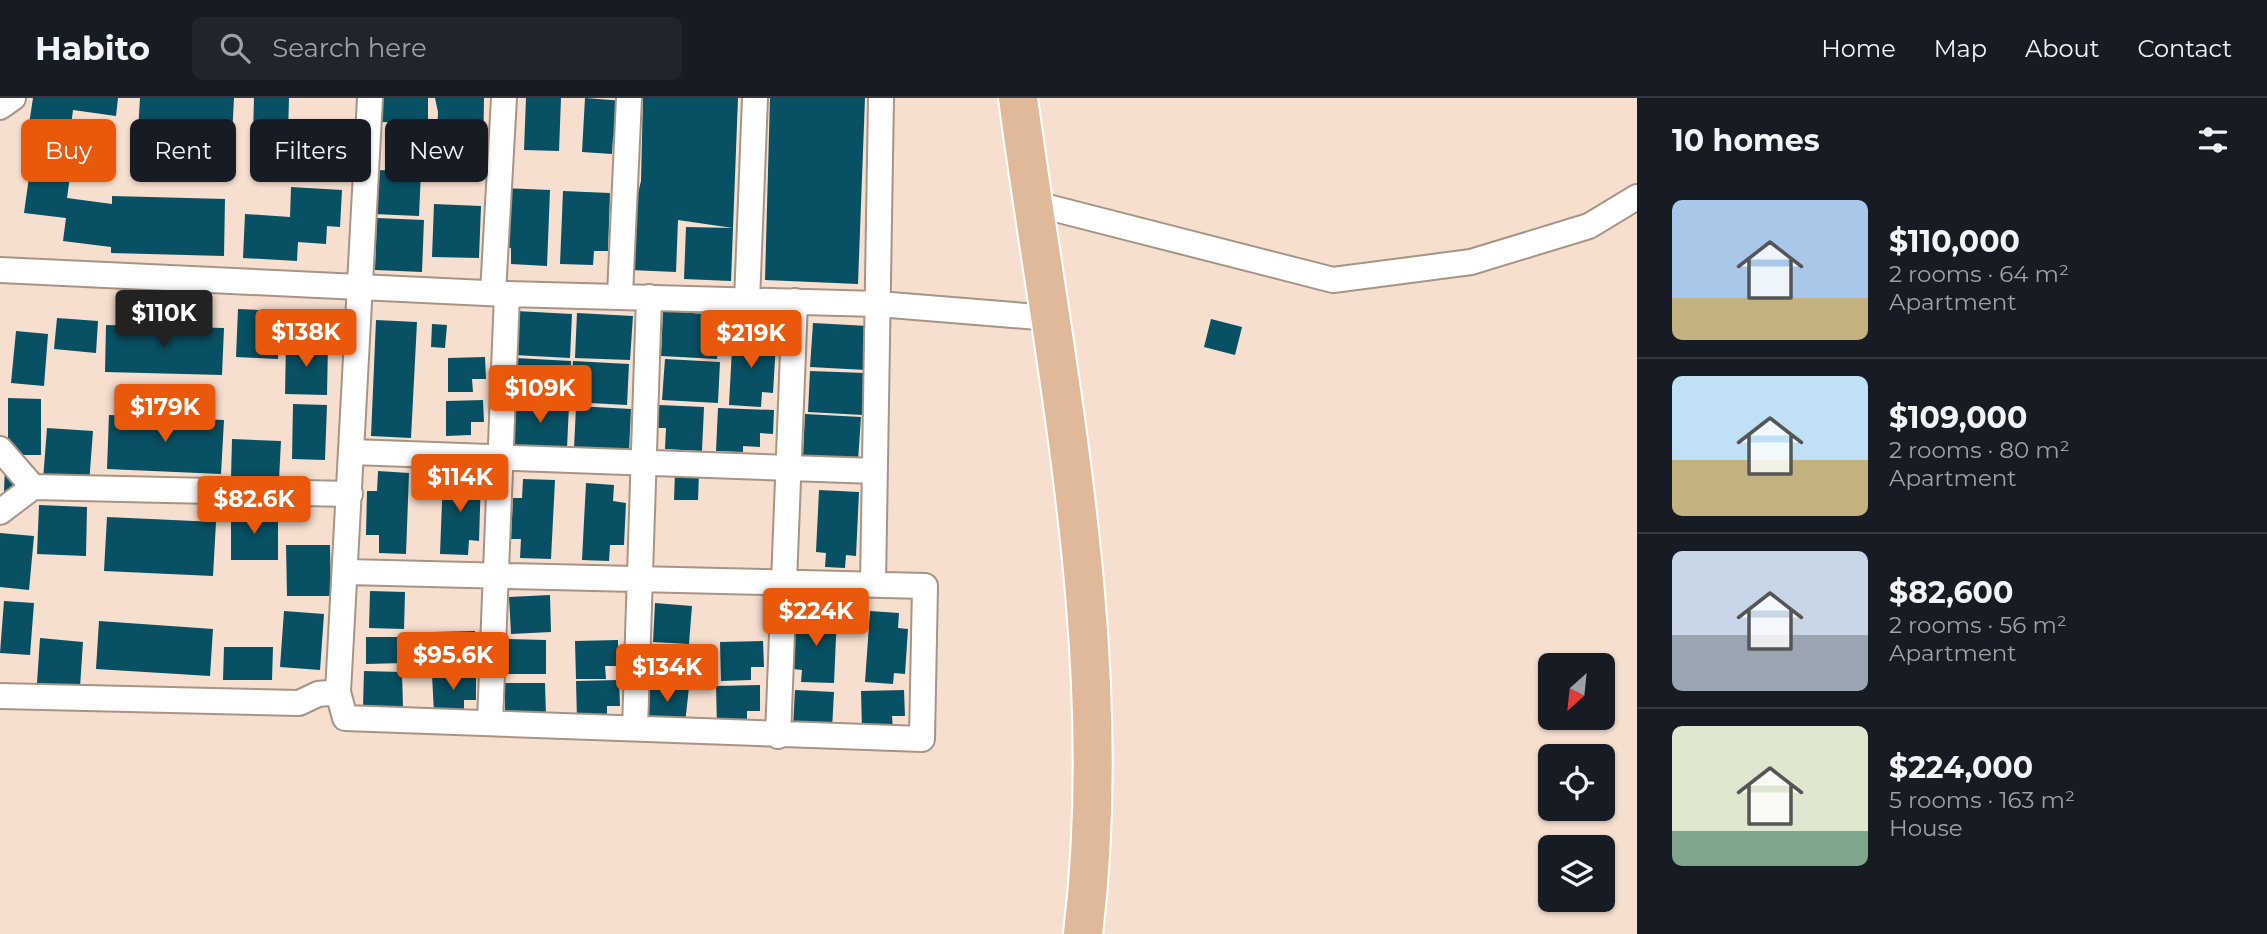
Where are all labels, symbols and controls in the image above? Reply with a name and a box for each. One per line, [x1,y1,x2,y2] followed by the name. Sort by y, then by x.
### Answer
[192,17,682,80] search box
[35,28,150,68] text: Habito
[216,29,254,67] icon: search
[272,32,427,64] text: Search here
[1821,34,1896,63] text: Home
[1934,34,1987,63] text: Map
[2025,34,2099,63] text: About
[2137,34,2232,63] text: Contact
[21,119,116,182] chip: Buy
[130,119,236,182] chip: Rent
[250,119,371,182] chip: Filters
[385,119,488,182] chip: New
[2194,121,2232,159] icon: filters
[1672,122,1820,159] text: 10 homes
[1889,223,2020,260] text: $110,000
[1728,228,1812,312] icon: home
[1889,260,2069,288] text: 2 rooms · 64 m²
[1889,288,2017,316] text: Apartment
[115,290,213,350] pin: $110K
[131,299,197,327] text: $110K
[257,310,355,369] pin: $138K
[702,310,800,370] pin: $219K
[271,318,341,346] text: $138K
[717,319,785,347] text: $219K
[491,366,589,425] pin: $109K
[505,374,575,402] text: $109K
[116,384,214,444] pin: $179K
[130,393,200,421] text: $179K
[1889,399,2027,436] text: $109,000
[1728,404,1812,488] icon: home
[1889,436,2070,464] text: 2 rooms · 80 m²
[411,454,509,514] pin: $114K
[427,463,493,491] text: $114K
[1889,464,2017,492] text: Apartment
[197,476,311,536] pin: $82.6K
[213,485,295,513] text: $82.6K
[1889,574,2013,611] text: $82,600
[1728,579,1812,663] icon: home
[767,588,865,648] pin: $224K
[779,597,853,625] text: $224K
[1889,611,2067,639] text: 2 rooms · 56 m²
[396,632,510,692] pin: $95.6K
[1889,639,2017,667] text: Apartment
[413,641,493,669] text: $95.6K
[618,644,716,704] pin: $134K
[632,653,702,681] text: $134K
[1538,653,1615,730] north arrow
[1538,653,1615,912] map controls
[1538,744,1615,821] button: locate
[1889,749,2033,786] text: $224,000
[1728,754,1812,838] icon: home
[1889,786,2075,814] text: 5 rooms · 163 m²
[1889,814,1963,842] text: House
[1538,835,1615,912] button: layers

